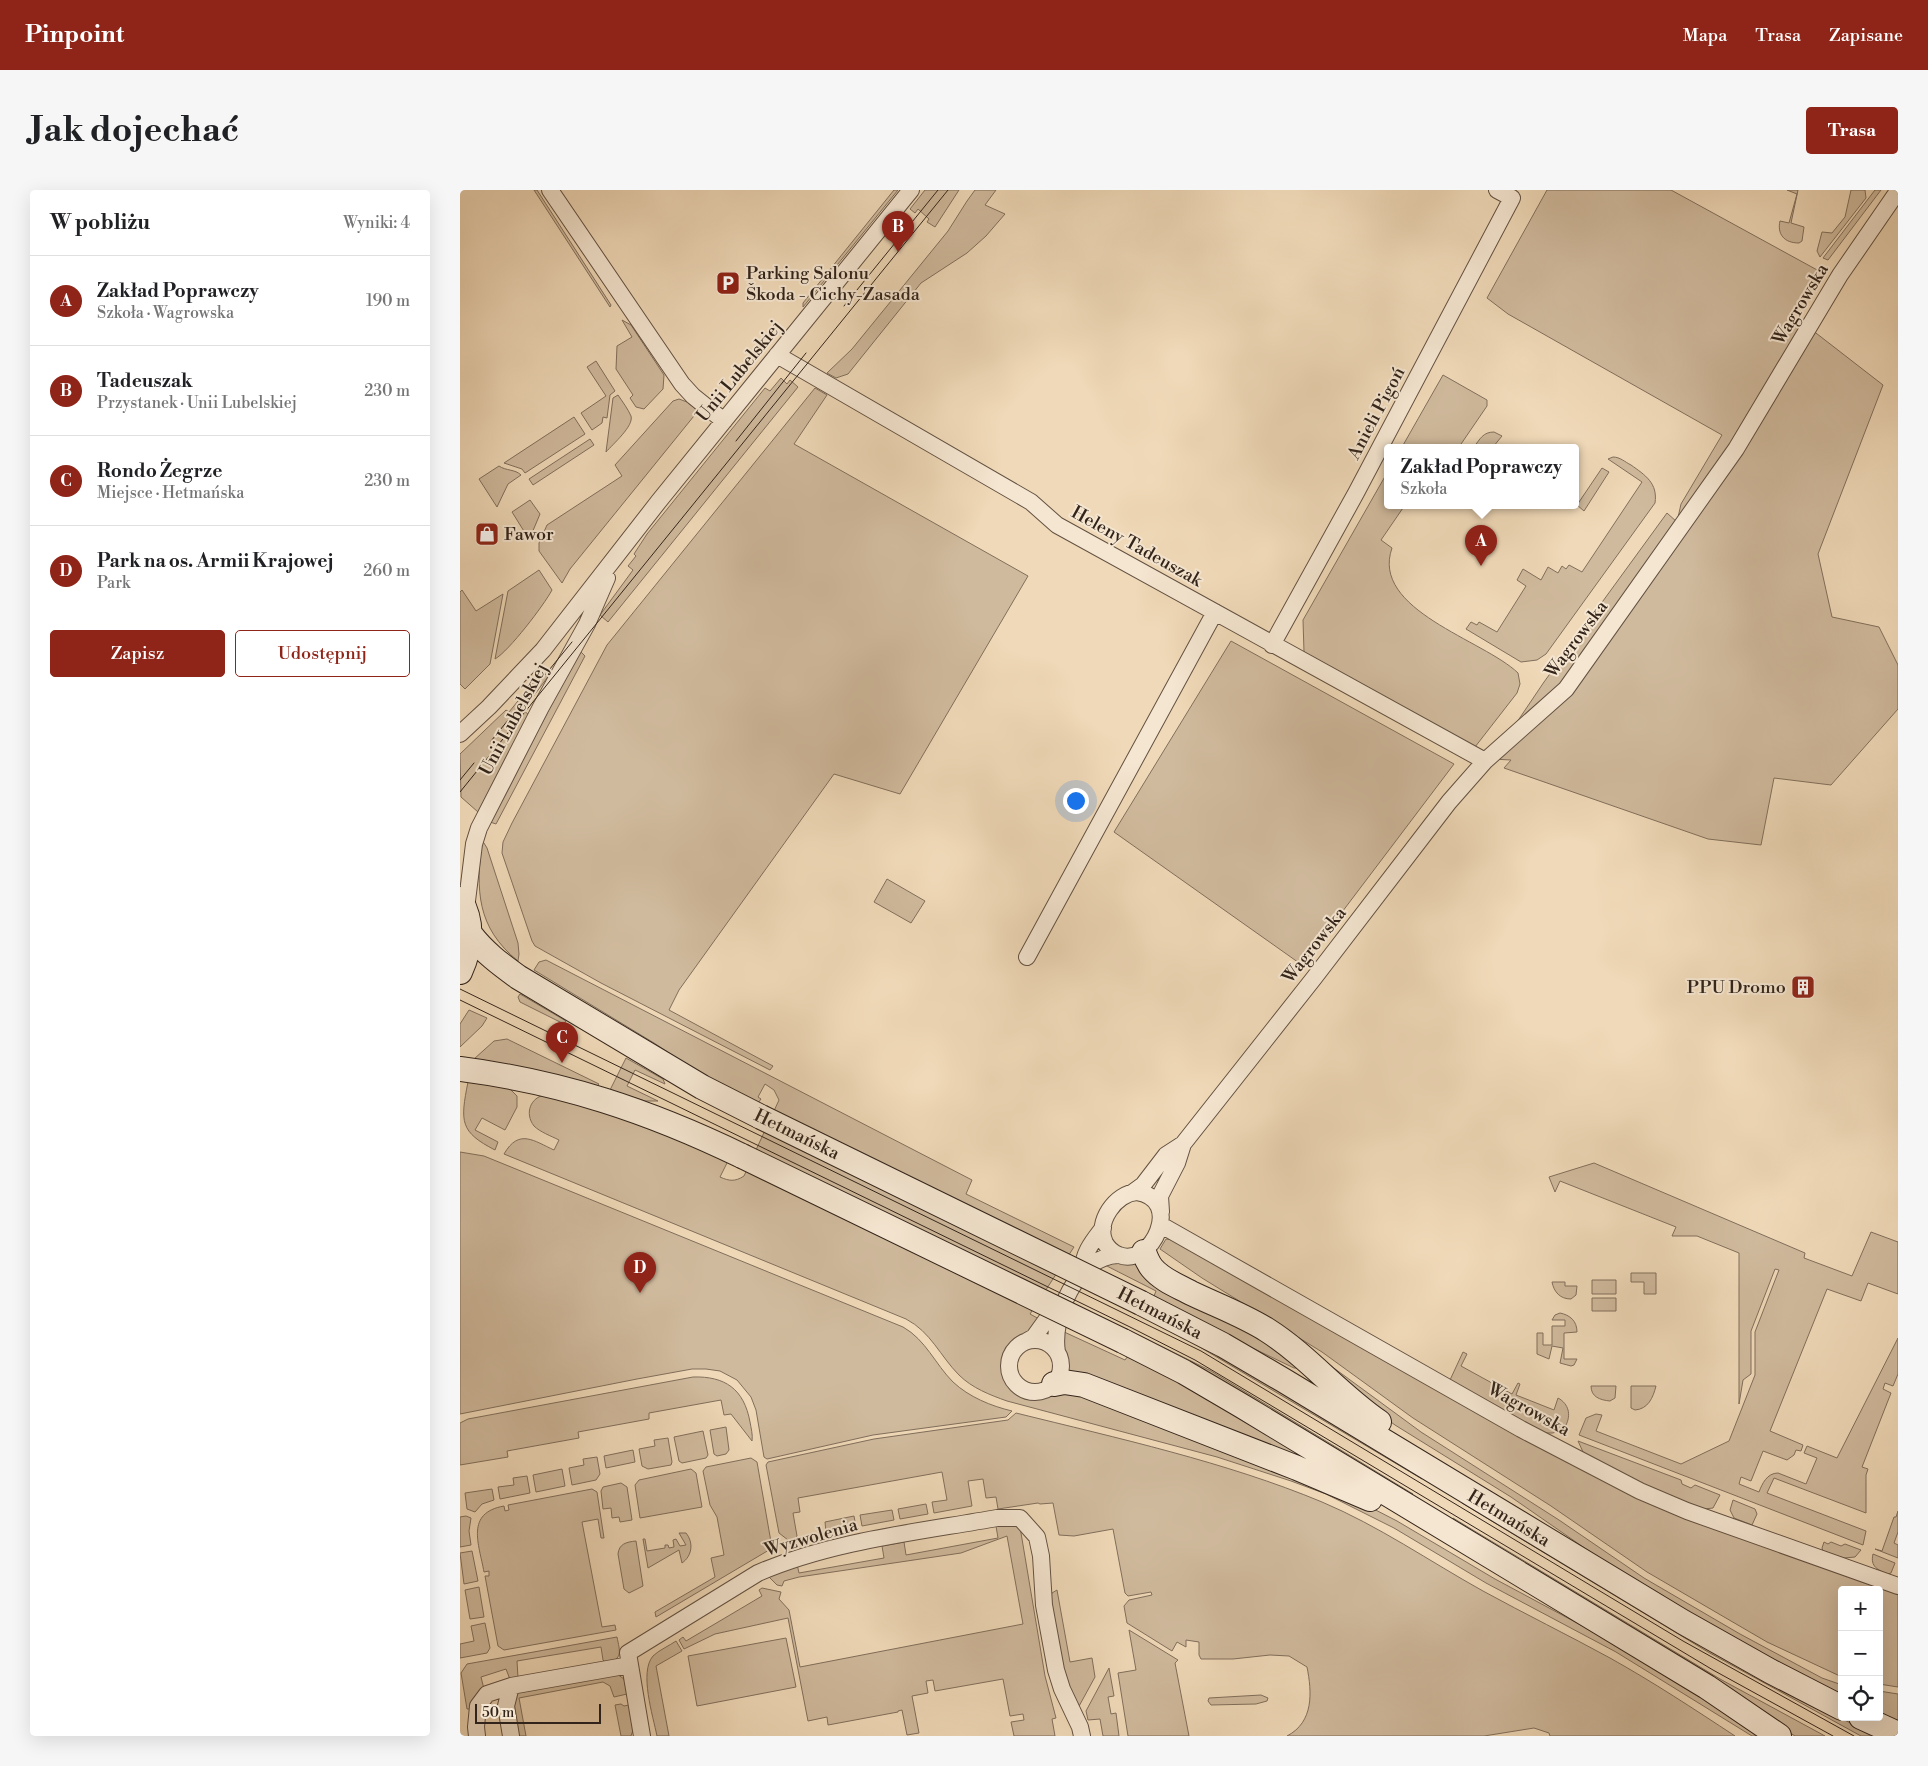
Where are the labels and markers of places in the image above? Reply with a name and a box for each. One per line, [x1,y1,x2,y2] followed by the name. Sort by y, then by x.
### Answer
[882,211,914,252] pin: B
[746,262,921,306] place label: Parking Salonu Škoda - Cichy-Zasada
[715,270,741,296] parking icon: Parking Salonu Škoda - Cichy-Zasada
[474,521,500,547] shop icon: Fawor
[504,523,554,546] place label: Fawor
[1465,525,1497,566] pin: A
[1790,974,1816,1000] building icon: PPU Dromo
[1687,976,1786,999] place label: PPU Dromo
[546,1022,578,1063] pin: C
[624,1252,656,1293] pin: D

